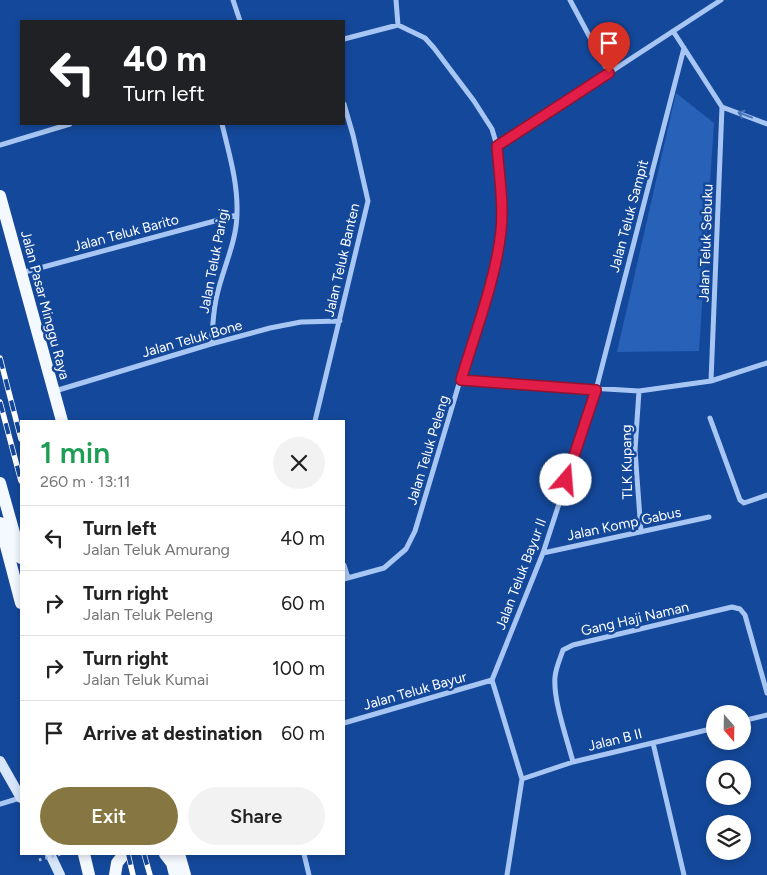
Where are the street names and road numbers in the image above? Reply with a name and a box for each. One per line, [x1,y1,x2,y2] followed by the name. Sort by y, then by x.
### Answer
[606,158,652,274] street label: Jalan Teluk Sampit
[695,184,717,302] street label: Jalan Teluk Sebuku
[321,202,363,318] street label: Jalan Teluk Banten
[196,207,232,315] street label: Jalan Teluk Parigi
[71,211,181,255] street label: Jalan Teluk Barito
[17,229,73,381] street label: Jalan Pasar Minggu Raya
[140,316,244,361] street label: Jalan Teluk Bone
[403,393,453,507] street label: Jalan Teluk Peleng
[618,424,636,500] street label: TLK Kupang
[565,504,683,544] street label: Jalan Komp Gabus
[492,516,550,632] street label: Jalan Teluk Bayur II
[579,598,691,640] street label: Gang Haji Naman
[361,668,469,714] street label: Jalan Teluk Bayur
[586,725,644,755] street label: Jalan B II

